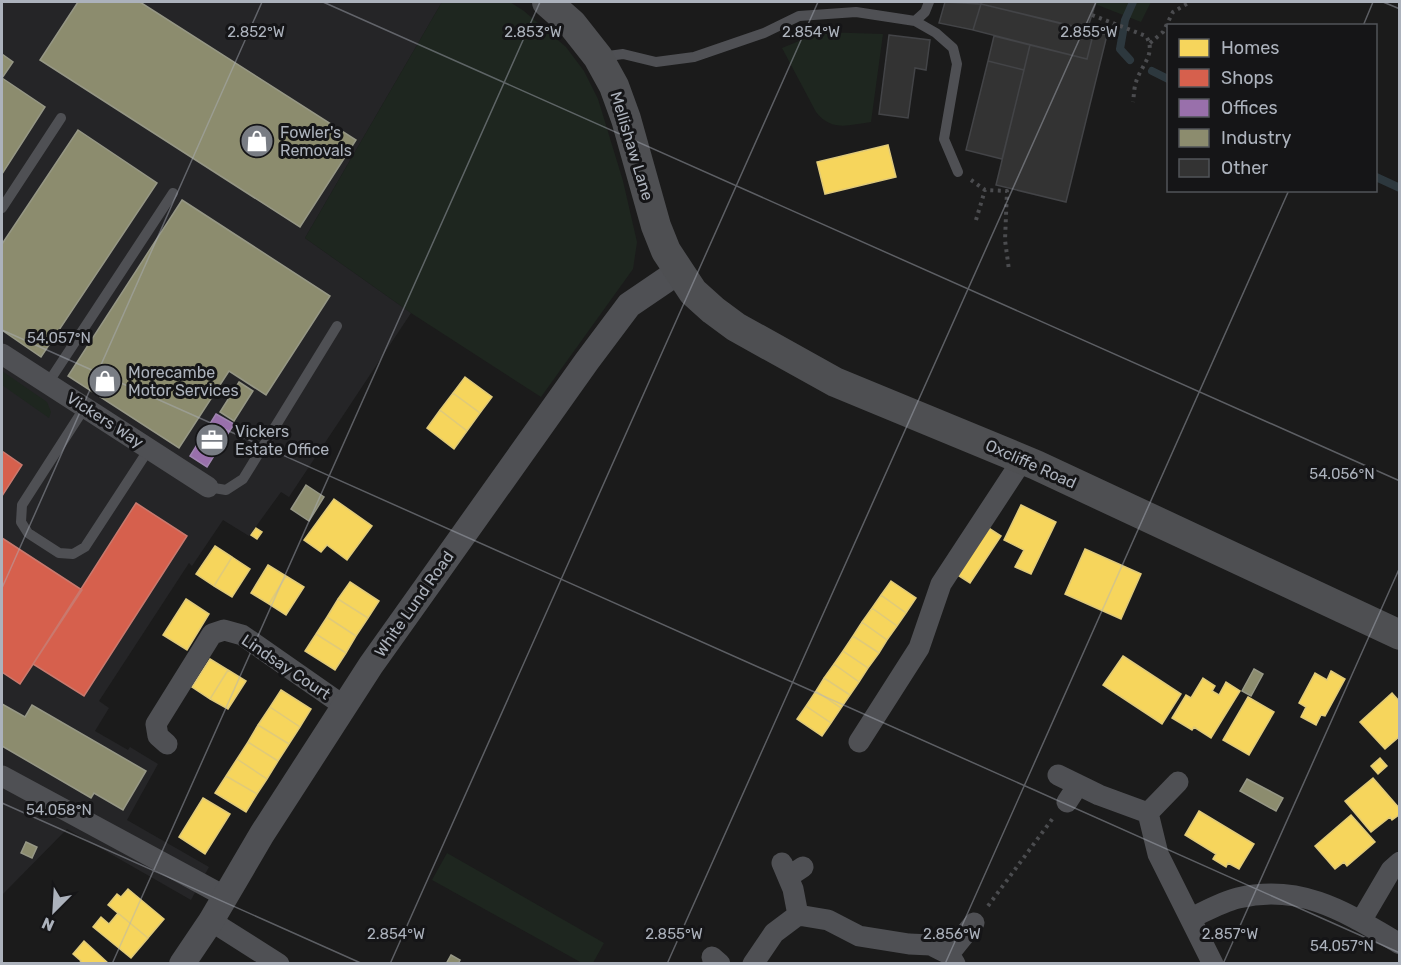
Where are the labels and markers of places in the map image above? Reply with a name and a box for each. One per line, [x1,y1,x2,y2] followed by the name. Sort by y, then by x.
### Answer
[239,123,275,159] shop icon: Fowler's Removals
[280,123,352,160] place label: Fowler's Removals
[87,363,123,399] shop icon: Morecambe Motor Services
[128,363,239,400] place label: Morecambe Motor Services
[194,422,230,458] office icon: Vickers Estate Office
[235,422,329,459] place label: Vickers Estate Office

